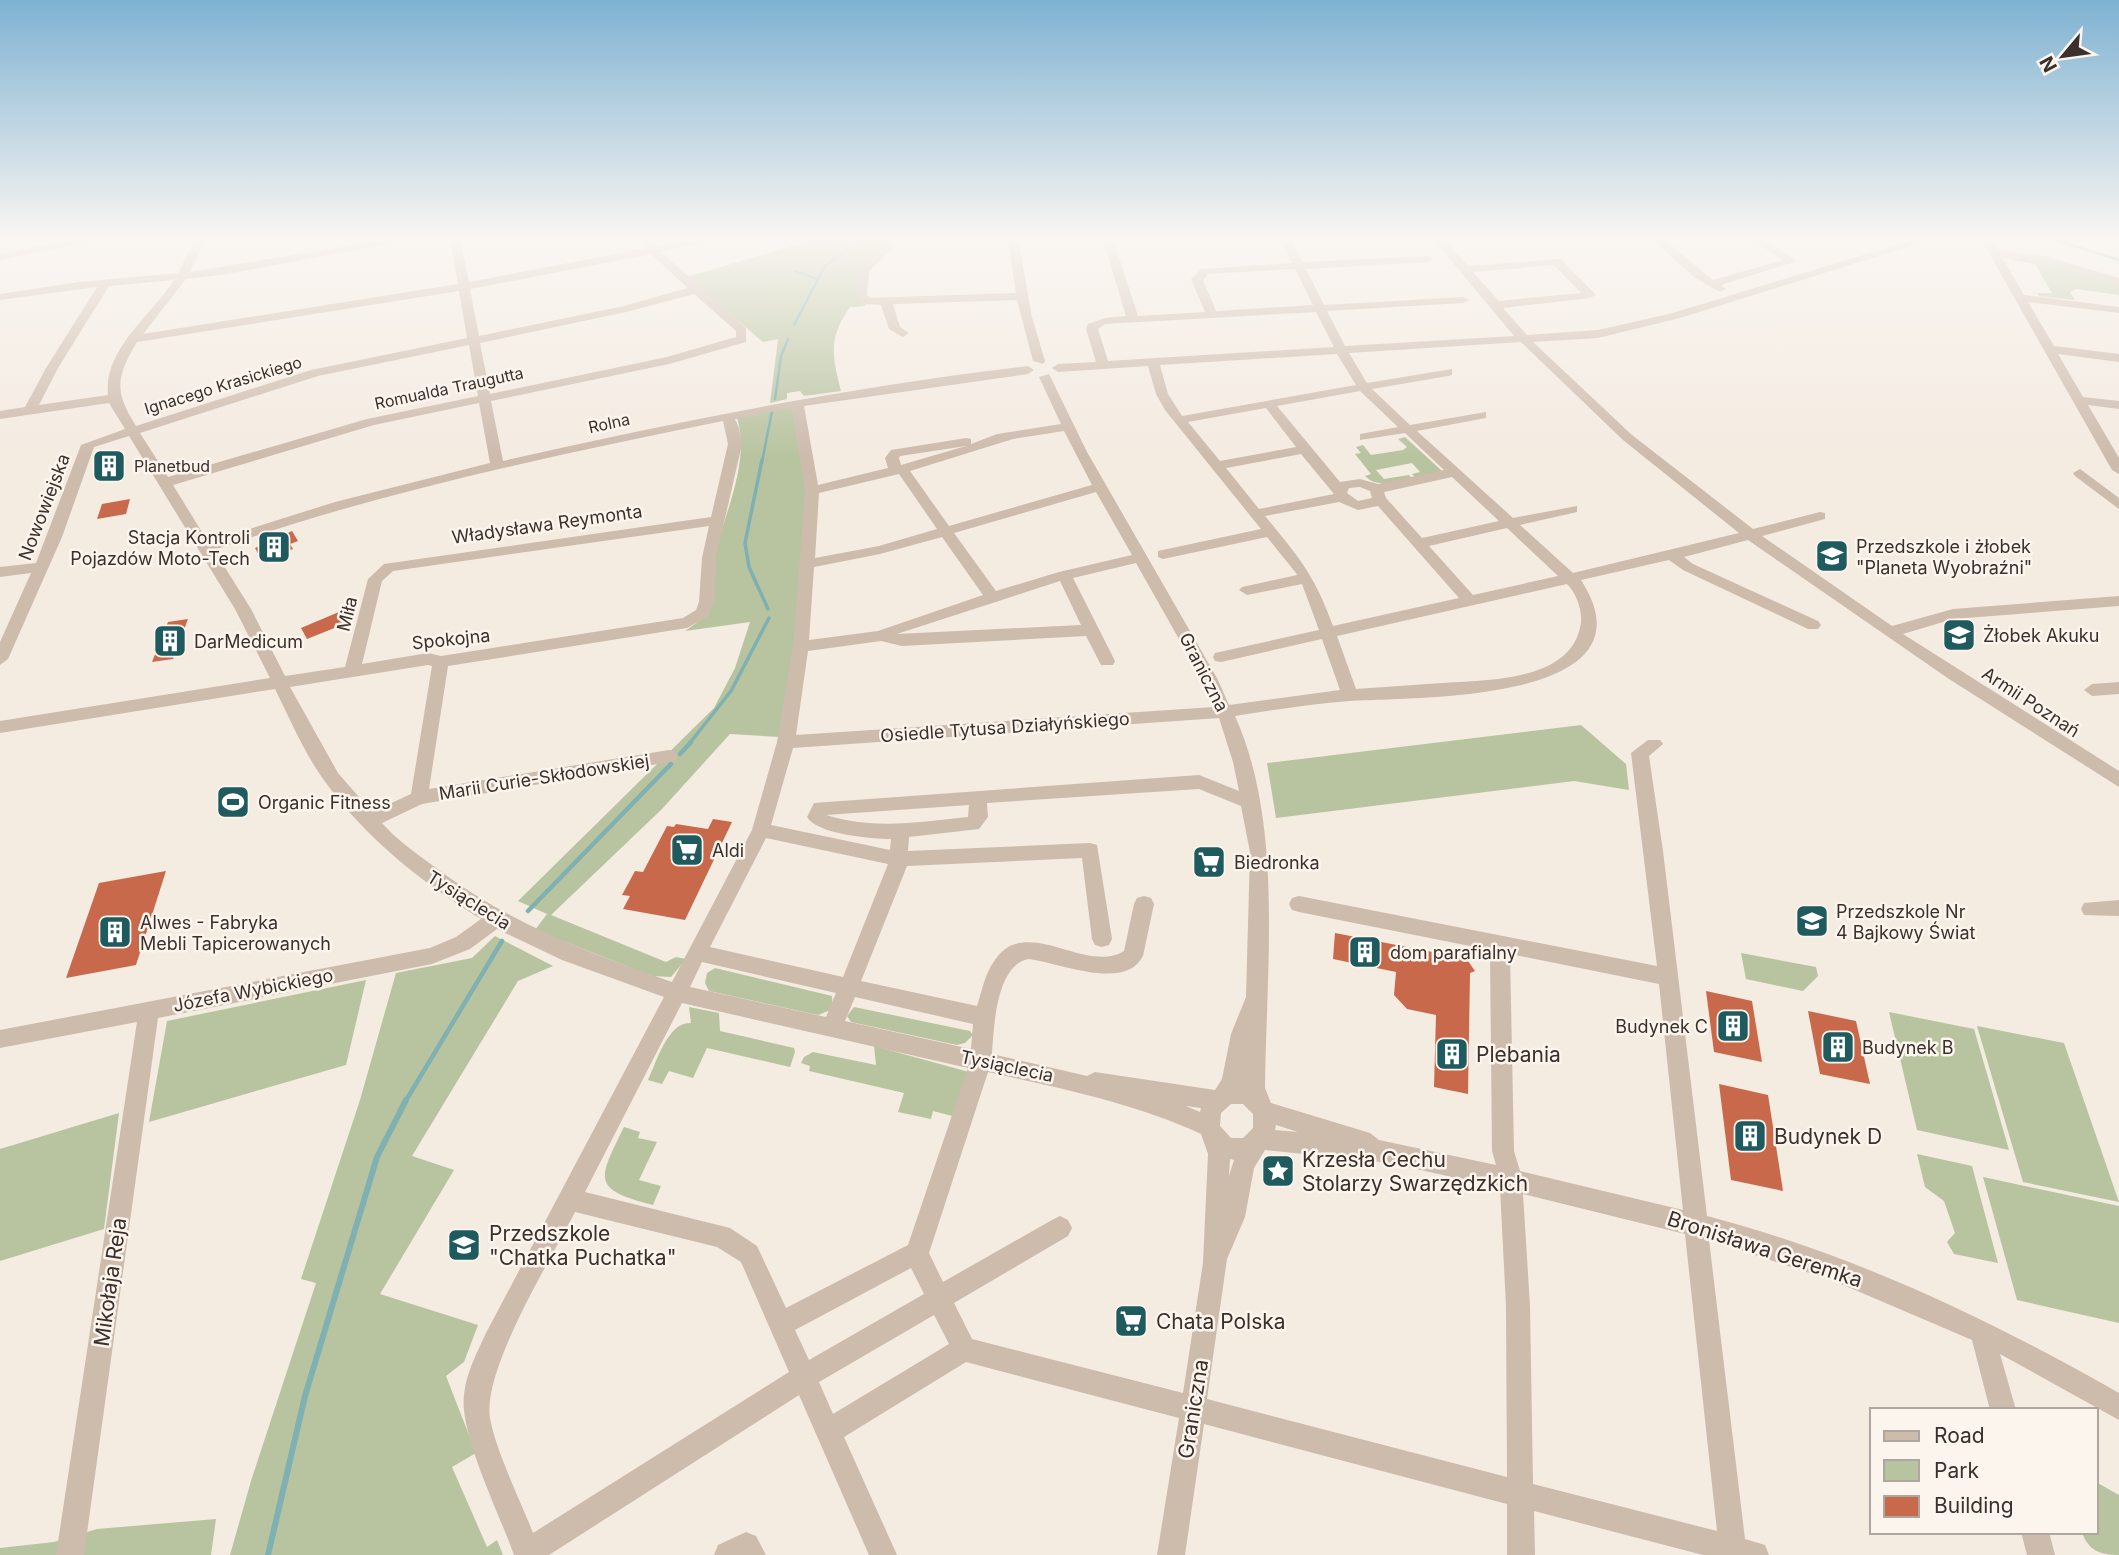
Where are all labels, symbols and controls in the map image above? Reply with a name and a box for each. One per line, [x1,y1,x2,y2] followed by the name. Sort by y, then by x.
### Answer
[2028,21,2098,91] north arrow
[2035,52,2062,76] text: N
[142,352,304,418] street label: Ignacego Krasickiego
[373,362,525,414] street label: Romualda Traugutta
[586,409,632,437] street label: Rolna
[90,447,128,485] building icon: Planetbud
[14,451,74,563] street label: Nowowiejska
[134,456,210,476] place label: Planetbud
[450,500,644,548] street label: Władysława Reymonta
[70,527,250,569] place label: Stacja Kontroli Pojazdów Moto-Tech
[255,528,293,566] building icon: Stacja Kontroli Pojazdów Moto-Tech
[1856,536,2032,578] place label: Przedszkole i żłobek "Planeta Wyobraźni"
[1813,537,1851,575] school or university icon: Przedszkole i żłobek "Planeta Wyobraźni"
[333,594,361,634] street label: Miła
[1940,616,1978,654] school or university icon: Żłobek Akuku
[151,622,189,660] building icon: DarMedicum
[411,624,491,654] street label: Spokojna
[1983,624,2099,646] place label: Żłobek Akuku
[1175,629,1233,715] street label: Graniczna
[194,631,303,652] place label: DarMedicum
[1978,663,2084,741] street label: Armii Poznań
[880,708,1130,746] street label: Osiedle Tytusa Działyńskiego
[437,750,651,804] street label: Marii Curie-Skłodowskiej
[214,783,252,821] sports icon: Organic Fitness
[258,792,391,813] place label: Organic Fitness
[668,831,706,869] supermarket icon: Aldi
[712,840,744,861] place label: Aldi
[1190,843,1228,881] supermarket icon: Biedronka
[1234,852,1320,873] place label: Biedronka
[423,866,515,934] street label: Tysiąclecia
[1836,901,1976,943] place label: Przedszkole Nr 4 Bajkowy Świat
[1793,902,1831,940] school or university icon: Przedszkole Nr 4 Bajkowy Świat
[140,912,331,954] place label: Alwes - Fabryka Mebli Tapicerowanych
[96,913,134,951] building icon: Alwes - Fabryka Mebli Tapicerowanych
[1346,933,1384,971] building icon: dom parafialny
[1390,942,1517,963] place label: dom parafialny
[171,964,335,1016] street label: Józefa Wybickiego
[1714,1007,1752,1045] building icon: Budynek C
[1615,1016,1708,1037] place label: Budynek C
[1819,1028,1857,1066] building icon: Budynek B
[1433,1035,1471,1073] building icon: Plebania
[1862,1037,1954,1058] place label: Budynek B
[1476,1042,1561,1067] place label: Plebania
[959,1046,1055,1086] street label: Tysiąclecia
[1731,1117,1769,1155] building icon: Budynek D
[1774,1124,1882,1149] place label: Budynek D
[1302,1147,1528,1196] place label: Krzesła Cechu Stolarzy Swarzędzkich
[1259,1152,1297,1190] place icon: Krzesła Cechu Stolarzy Swarzędzkich
[1664,1206,1866,1292] street label: Bronisława Geremka
[89,1216,131,1348] street label: Mikołaja Reja
[489,1221,676,1270] place label: Przedszkole "Chatka Puchatka"
[445,1226,483,1264] school or university icon: Przedszkole "Chatka Puchatka"
[1112,1302,1150,1340] supermarket icon: Chata Polska
[1156,1309,1286,1334] place label: Chata Polska
[1173,1357,1213,1461] street label: Graniczna
[1870,1408,2098,1534] legend
[1934,1423,1985,1448] text: Road
[1934,1458,1979,1483] text: Park
[1934,1493,2014,1518] text: Building

